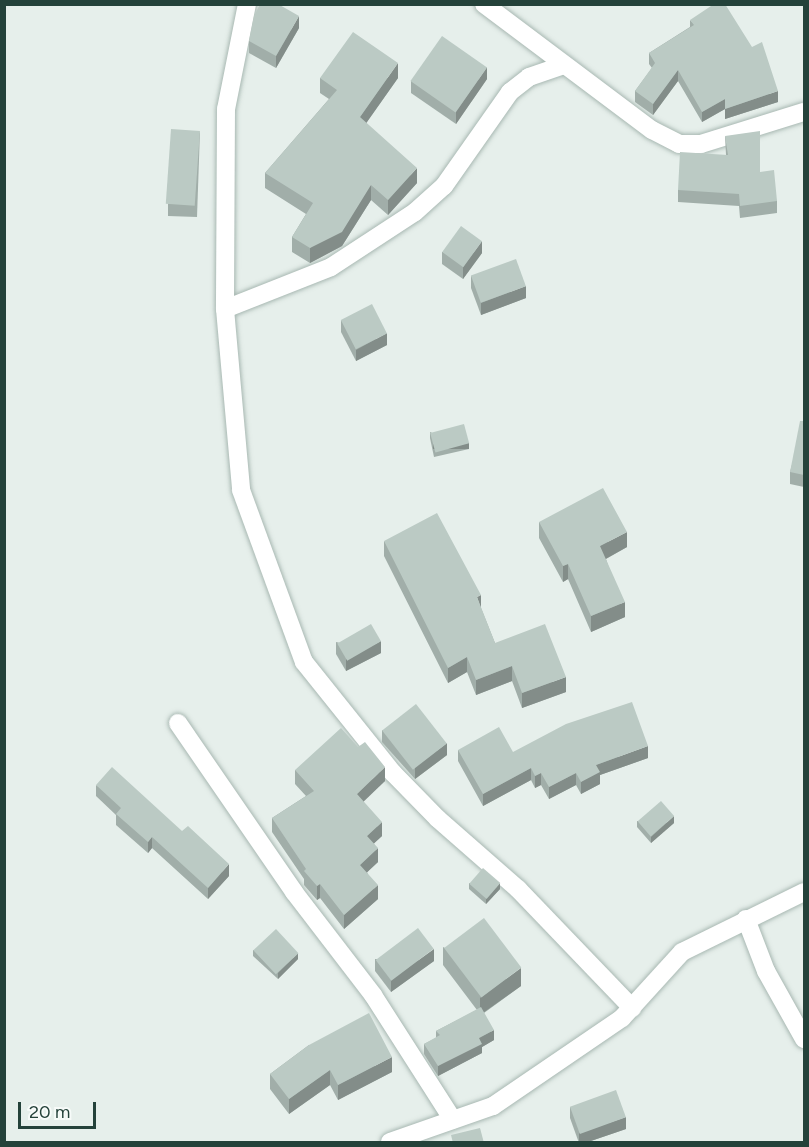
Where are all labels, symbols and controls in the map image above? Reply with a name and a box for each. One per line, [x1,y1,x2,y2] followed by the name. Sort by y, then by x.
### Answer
[21,1090,99,1128] scale bar
[29,1101,70,1123] text: 20 m

